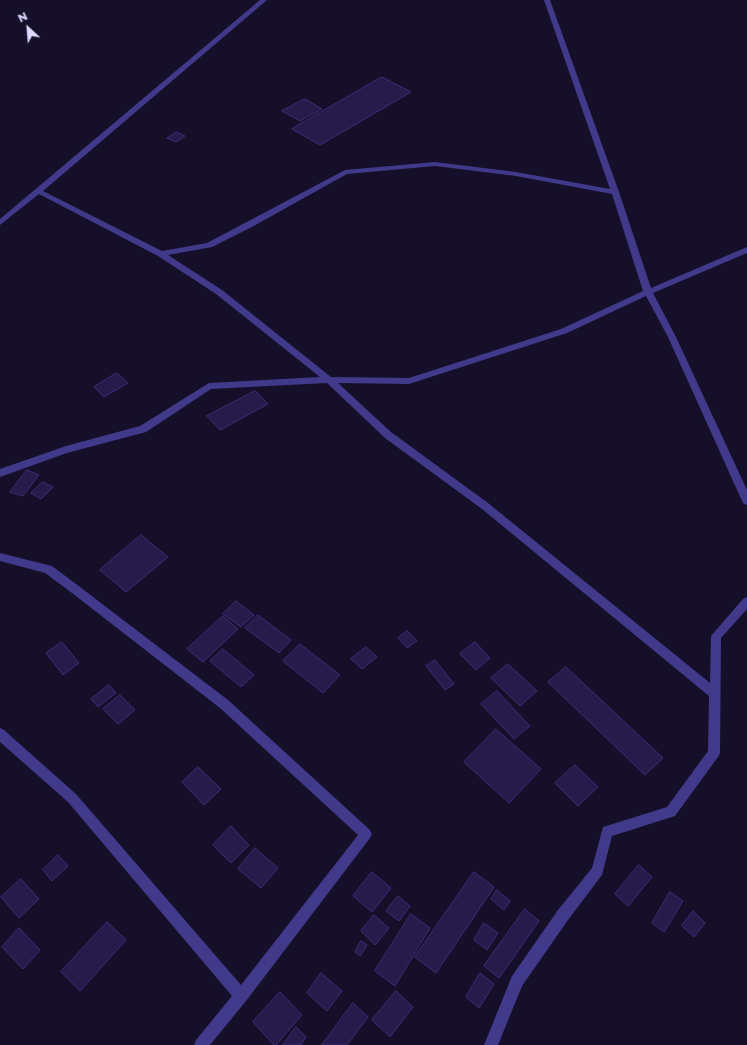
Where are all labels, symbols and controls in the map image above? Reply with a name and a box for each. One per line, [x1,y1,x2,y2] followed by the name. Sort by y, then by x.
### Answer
[8,8,48,48] north arrow
[16,9,30,25] text: N

